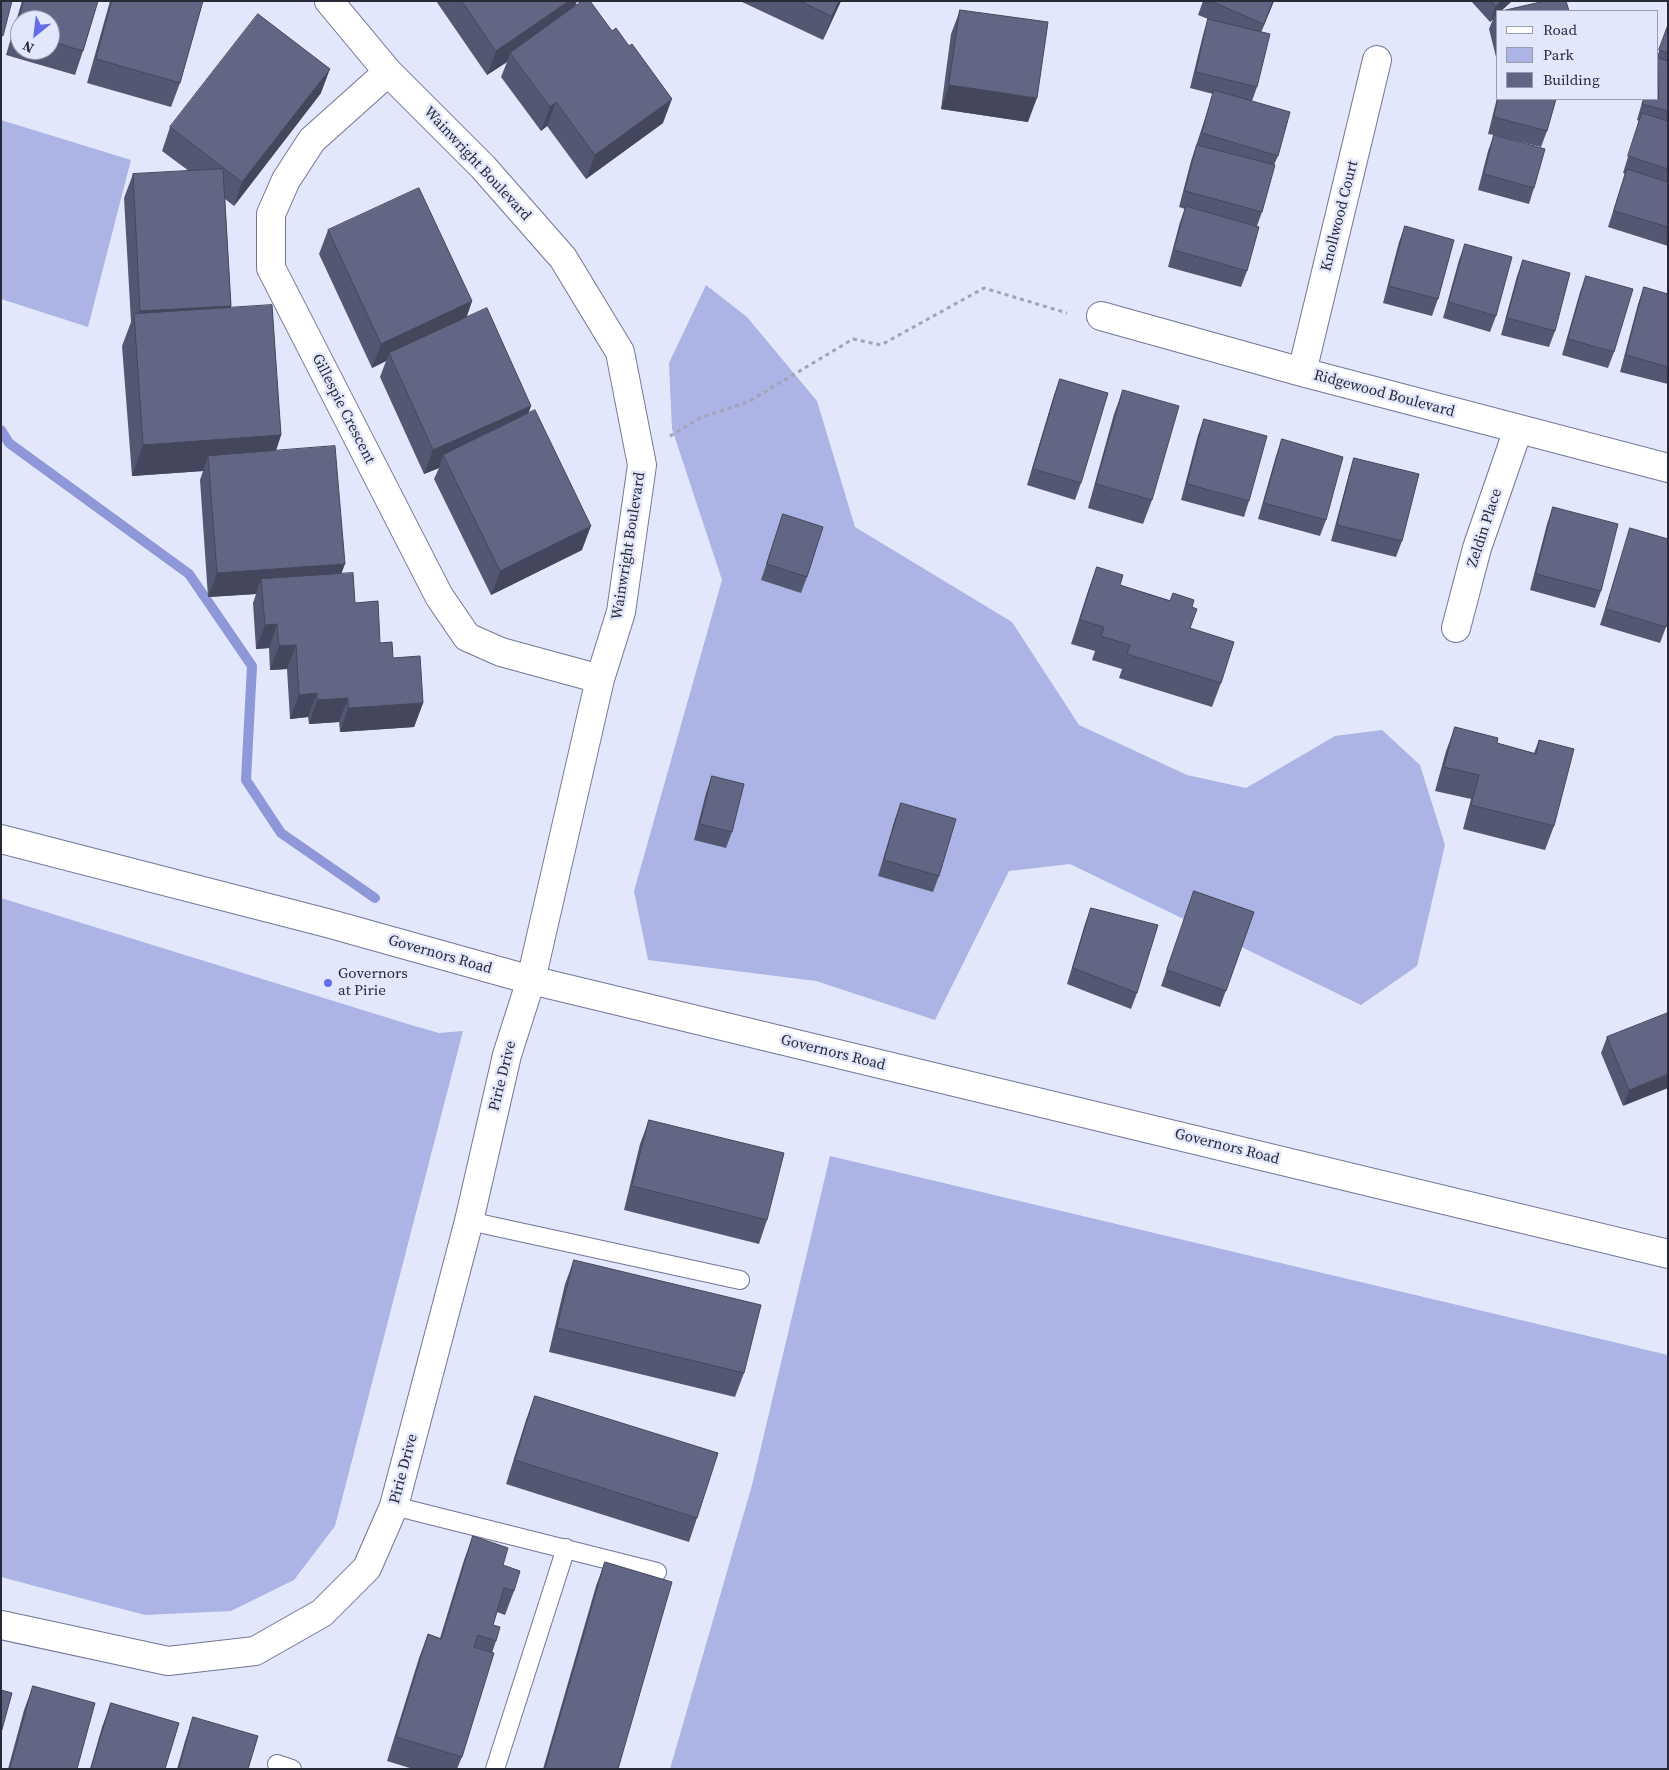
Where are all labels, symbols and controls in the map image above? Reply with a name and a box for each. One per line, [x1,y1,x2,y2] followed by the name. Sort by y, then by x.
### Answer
[10,10,60,60] north arrow
[1496,10,1659,100] legend
[1543,19,1577,40] text: Road
[19,36,38,58] text: N
[1543,44,1574,65] text: Park
[1543,69,1600,90] text: Building
[420,103,534,225] street label: Wainwright Boulevard
[1318,159,1362,273] street label: Knollwood Court
[308,351,378,467] street label: Gillespie Crescent
[1312,367,1456,421] street label: Ridgewood Boulevard
[608,471,650,621] street label: Wainwright Boulevard
[1464,486,1506,570] street label: Zeldin Place
[386,932,494,978] street label: Governors Road
[338,965,408,1000] place label: Governors at Pirie
[322,977,334,989] marker: Governors at Pirie
[779,1031,887,1075] street label: Governors Road
[486,1039,520,1113] street label: Pirie Drive
[1173,1125,1281,1169] street label: Governors Road
[386,1432,422,1506] street label: Pirie Drive

